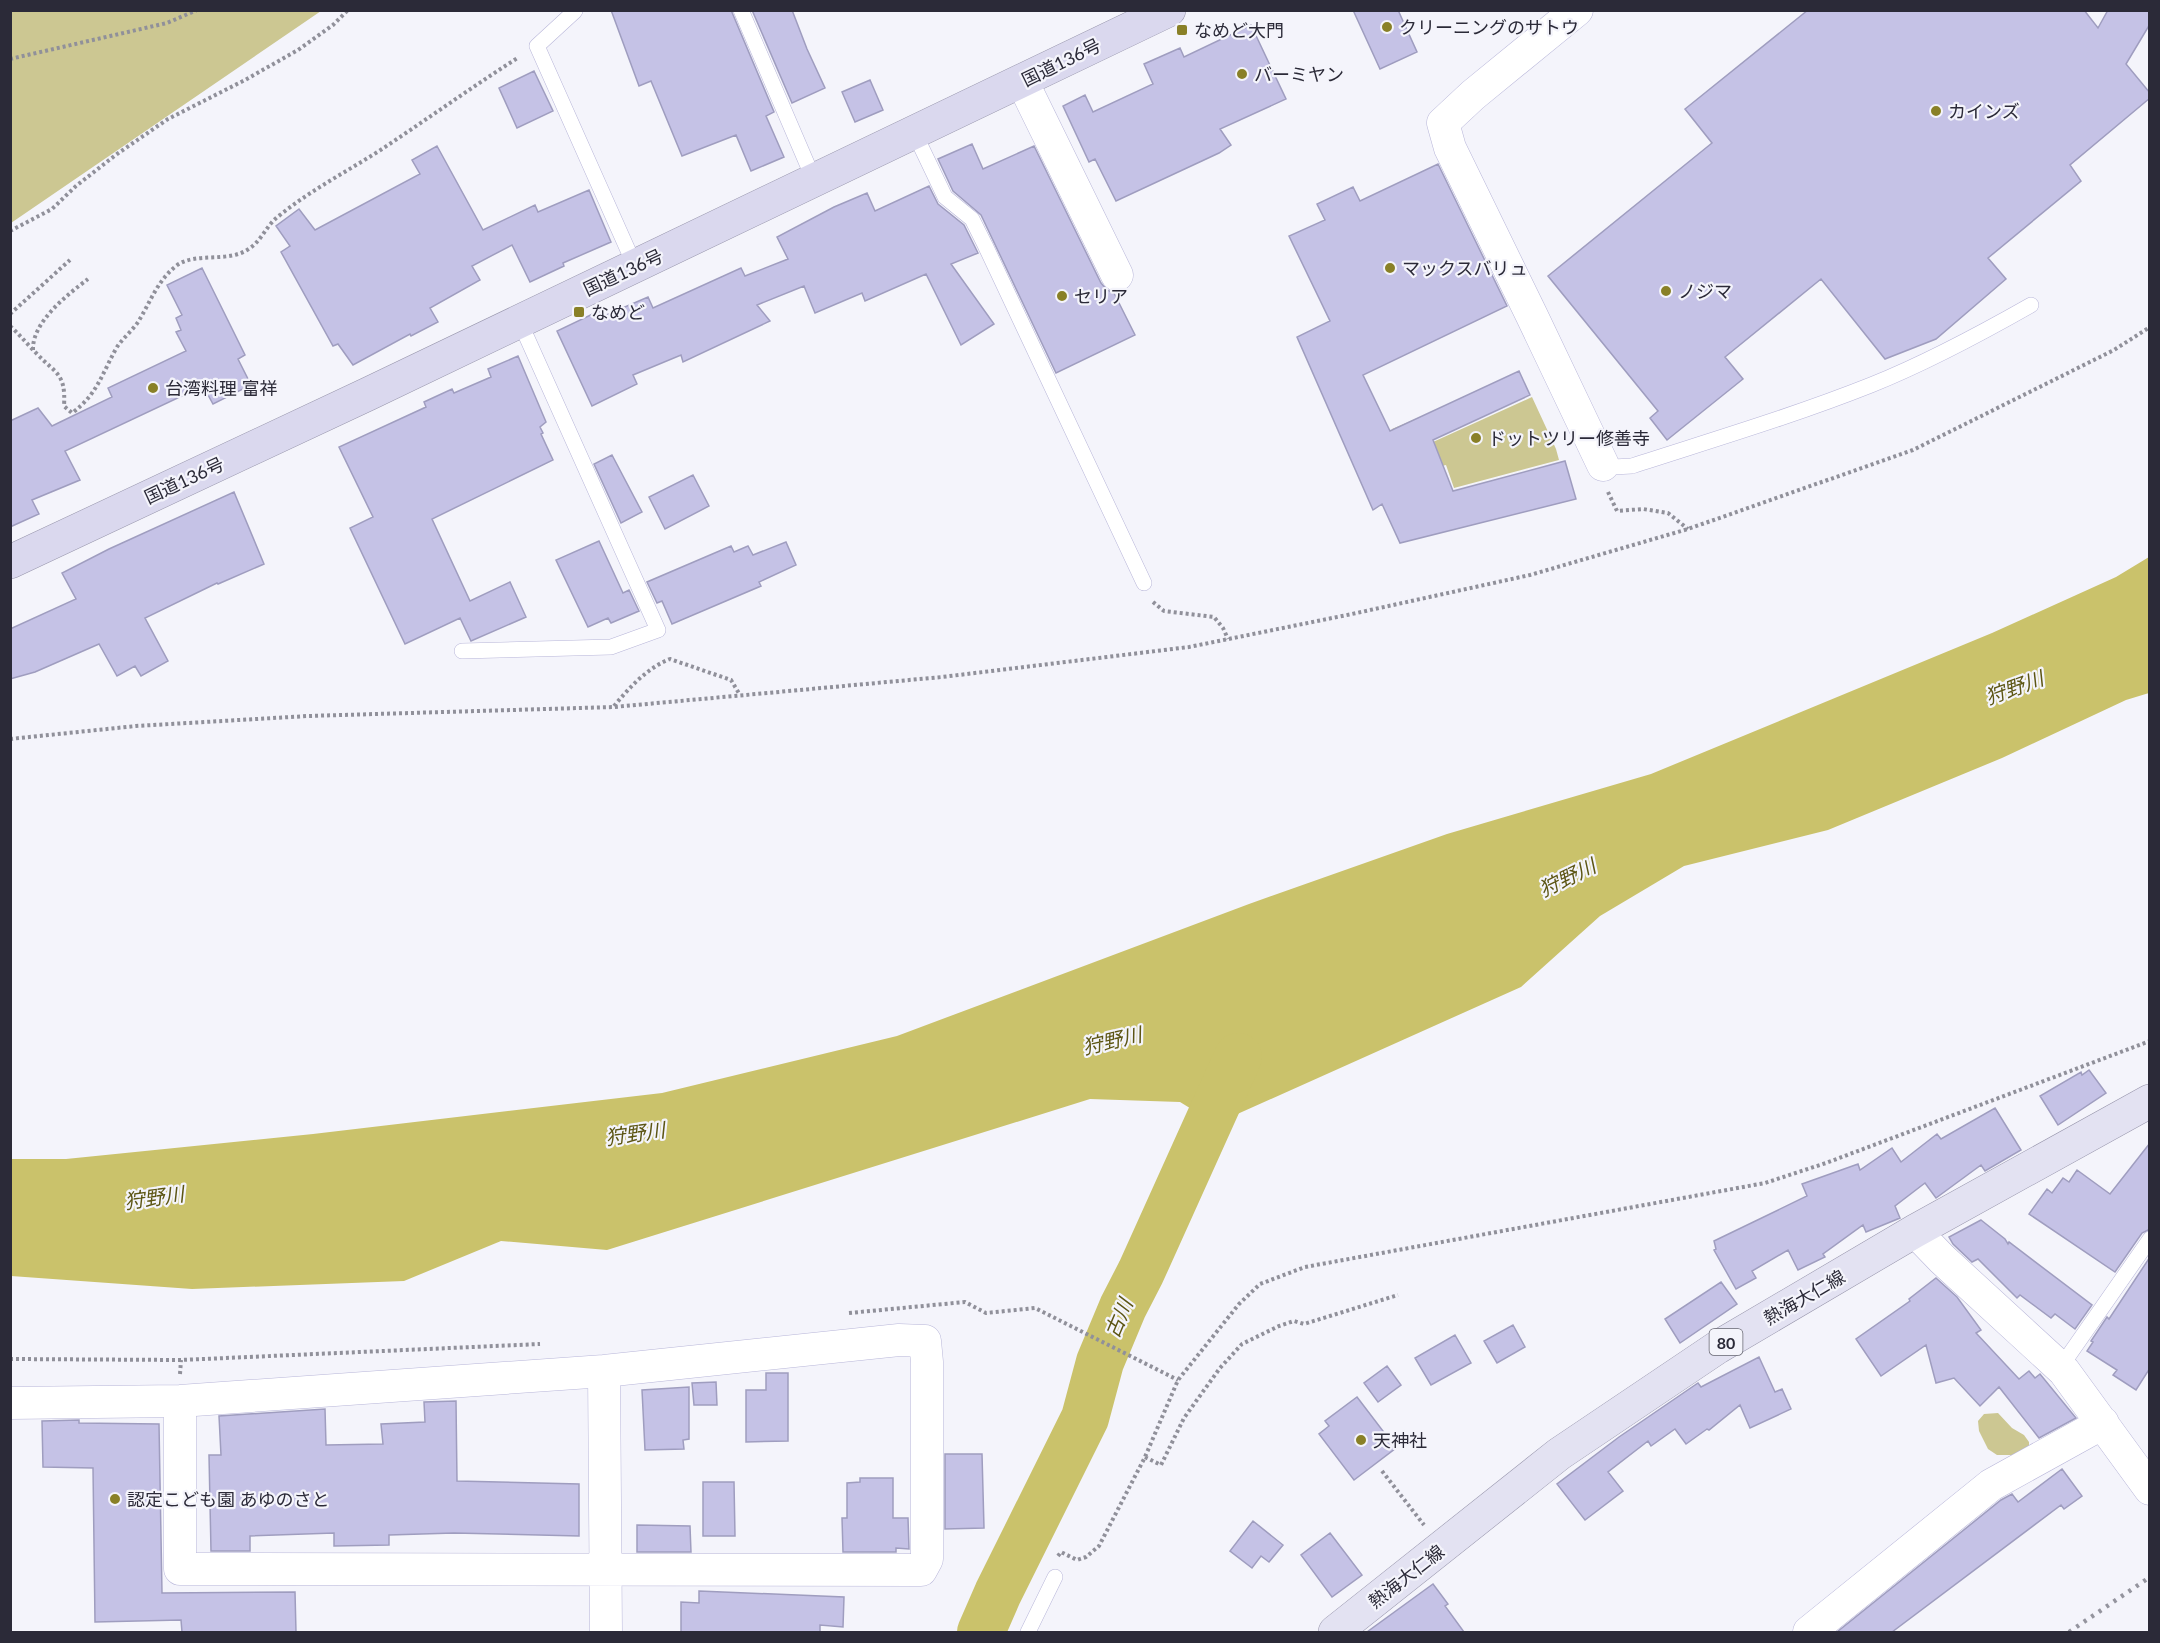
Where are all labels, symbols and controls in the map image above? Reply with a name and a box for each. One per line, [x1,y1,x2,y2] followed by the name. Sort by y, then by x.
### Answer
[1399,16,1579,38] place label: クリーニングのサトウ
[1194,19,1284,41] place label: なめど大門
[1380,20,1394,34] marker: クリーニングのサトウ
[1175,23,1189,37] marker: なめど大門
[1018,33,1104,91] street label: 国道136号
[1254,63,1344,85] place label: バーミヤン
[1235,67,1249,81] marker: バーミヤン
[1948,100,2020,122] place label: カインズ
[1929,104,1943,118] marker: カインズ
[580,244,666,300] street label: 国道136号
[1402,257,1527,279] place label: マックスバリュ
[1383,261,1397,275] marker: マックスバリュ
[1678,280,1732,302] place label: ノジマ
[1659,284,1673,298] marker: ノジマ
[1074,285,1128,307] place label: セリア
[1055,289,1069,303] marker: セリア
[591,301,645,323] place label: なめど
[572,305,586,319] marker: なめど
[165,377,278,399] place label: 台湾料理 富祥
[146,381,160,395] marker: 台湾料理 富祥
[1488,427,1650,449] place label: ドットツリー修善寺
[1469,431,1483,445] marker: ドットツリー修善寺
[141,452,227,508] street label: 国道136号
[1982,665,2048,709] water label: 狩野川
[1535,852,1601,901] water label: 狩野川
[1080,1021,1146,1058] water label: 狩野川
[604,1117,668,1149] water label: 狩野川
[123,1181,187,1213] water label: 狩野川
[1760,1265,1848,1329] street label: 熱海大仁線
[1099,1293,1138,1341] water label: 古川
[1710,1329,1742,1355] road number: 80
[1373,1429,1427,1451] place label: 天神社
[1354,1433,1368,1447] marker: 天神社
[127,1488,330,1510] place label: 認定こども園 あゆのさと
[108,1492,122,1506] marker: 認定こども園 あゆのさと
[1364,1540,1448,1612] street label: 熱海大仁線

